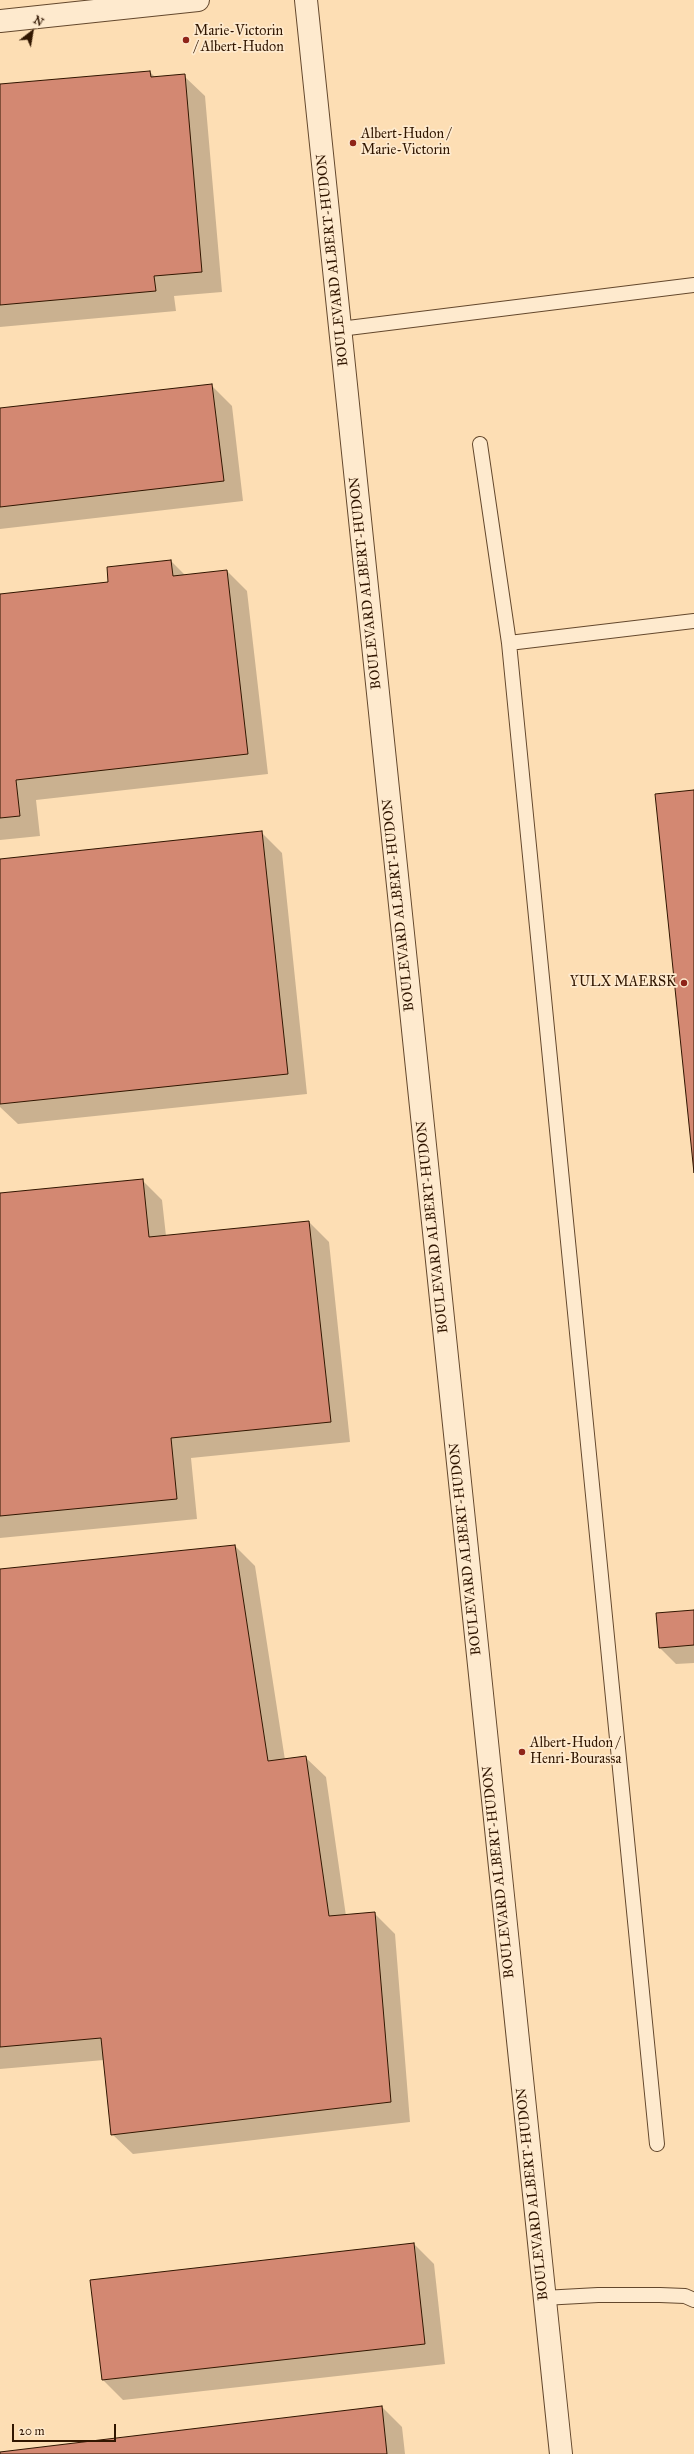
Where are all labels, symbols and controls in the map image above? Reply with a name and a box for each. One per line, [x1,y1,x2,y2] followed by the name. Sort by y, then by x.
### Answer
[12,12,52,52] north arrow
[31,13,46,29] text: N
[194,24,284,56] place label: Marie-Victorin / Albert-Hudon
[181,35,191,45] marker: Marie-Victorin / Albert-Hudon
[361,127,451,160] place label: Albert-Hudon / Marie-Victorin
[348,138,358,148] marker: Albert-Hudon / Marie-Victorin
[313,153,353,367] street label: BOULEVARD ALBERT-HUDON
[346,476,386,690] street label: BOULEVARD ALBERT-HUDON
[379,798,419,1012] street label: BOULEVARD ALBERT-HUDON
[570,975,676,991] place label: YULX MAERSK
[679,978,689,988] marker: YULX MAERSK
[413,1120,453,1334] street label: BOULEVARD ALBERT-HUDON
[446,1442,486,1656] street label: BOULEVARD ALBERT-HUDON
[530,1736,621,1768] place label: Albert-Hudon / Henri-Bourassa
[517,1747,527,1757] marker: Albert-Hudon / Henri-Bourassa
[479,1765,519,1979] street label: BOULEVARD ALBERT-HUDON
[513,2087,553,2301] street label: BOULEVARD ALBERT-HUDON
[14,2416,118,2442] scale bar
[19,2424,45,2438] text: 20 m

